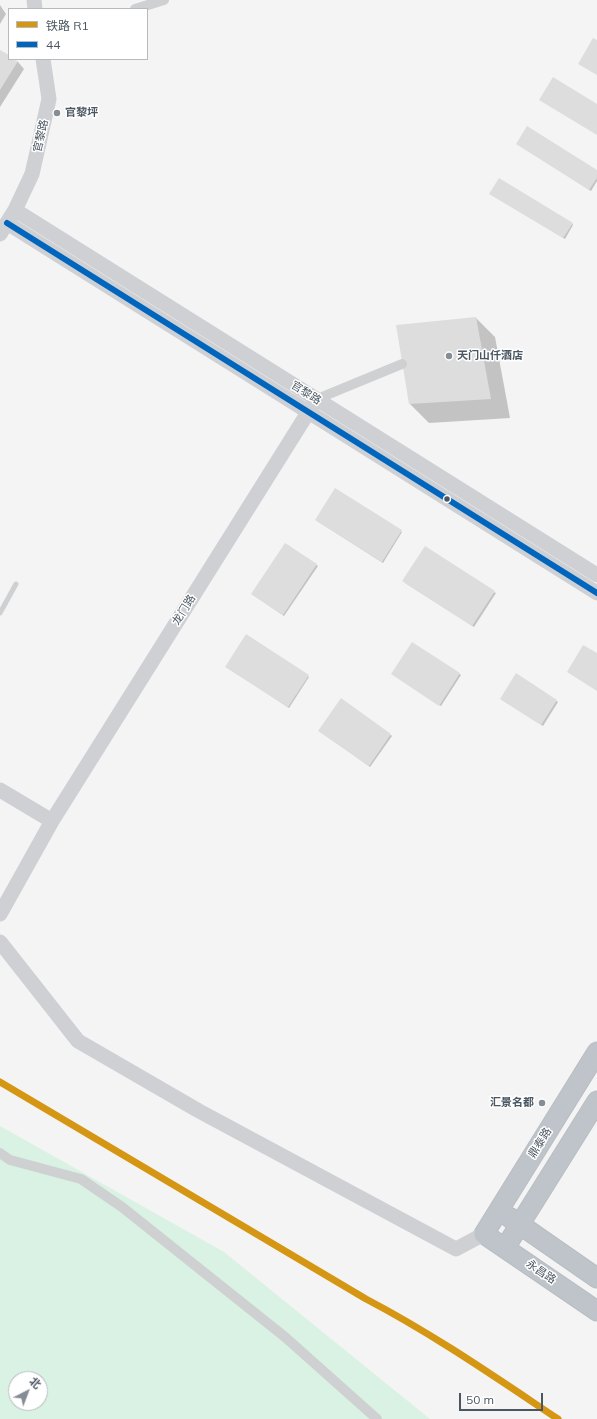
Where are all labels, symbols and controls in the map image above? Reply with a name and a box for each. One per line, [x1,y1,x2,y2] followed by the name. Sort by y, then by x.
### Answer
[8,8,148,60] legend
[46,18,89,33] text: 铁路 R1
[46,37,60,52] text: 44
[65,106,98,120] place label: 官黎坪
[52,108,62,118] marker: 官黎坪
[31,118,51,154] street label: 官黎路
[457,349,523,363] place label: 天门山仟酒店
[444,351,454,361] marker: 天门山仟酒店
[289,379,323,407] street label: 官黎路
[442,494,452,504] unlabelled marker
[170,593,198,627] street label: 龙门路
[490,1096,534,1110] place label: 汇景名都
[537,1098,547,1108] marker: 汇景名都
[526,1126,554,1160] street label: 鼎泰路
[524,1257,558,1287] street label: 永昌路
[8,1371,48,1411] north arrow
[27,1374,44,1392] text: 北
[461,1385,545,1411] scale bar
[466,1392,494,1407] text: 50 m

